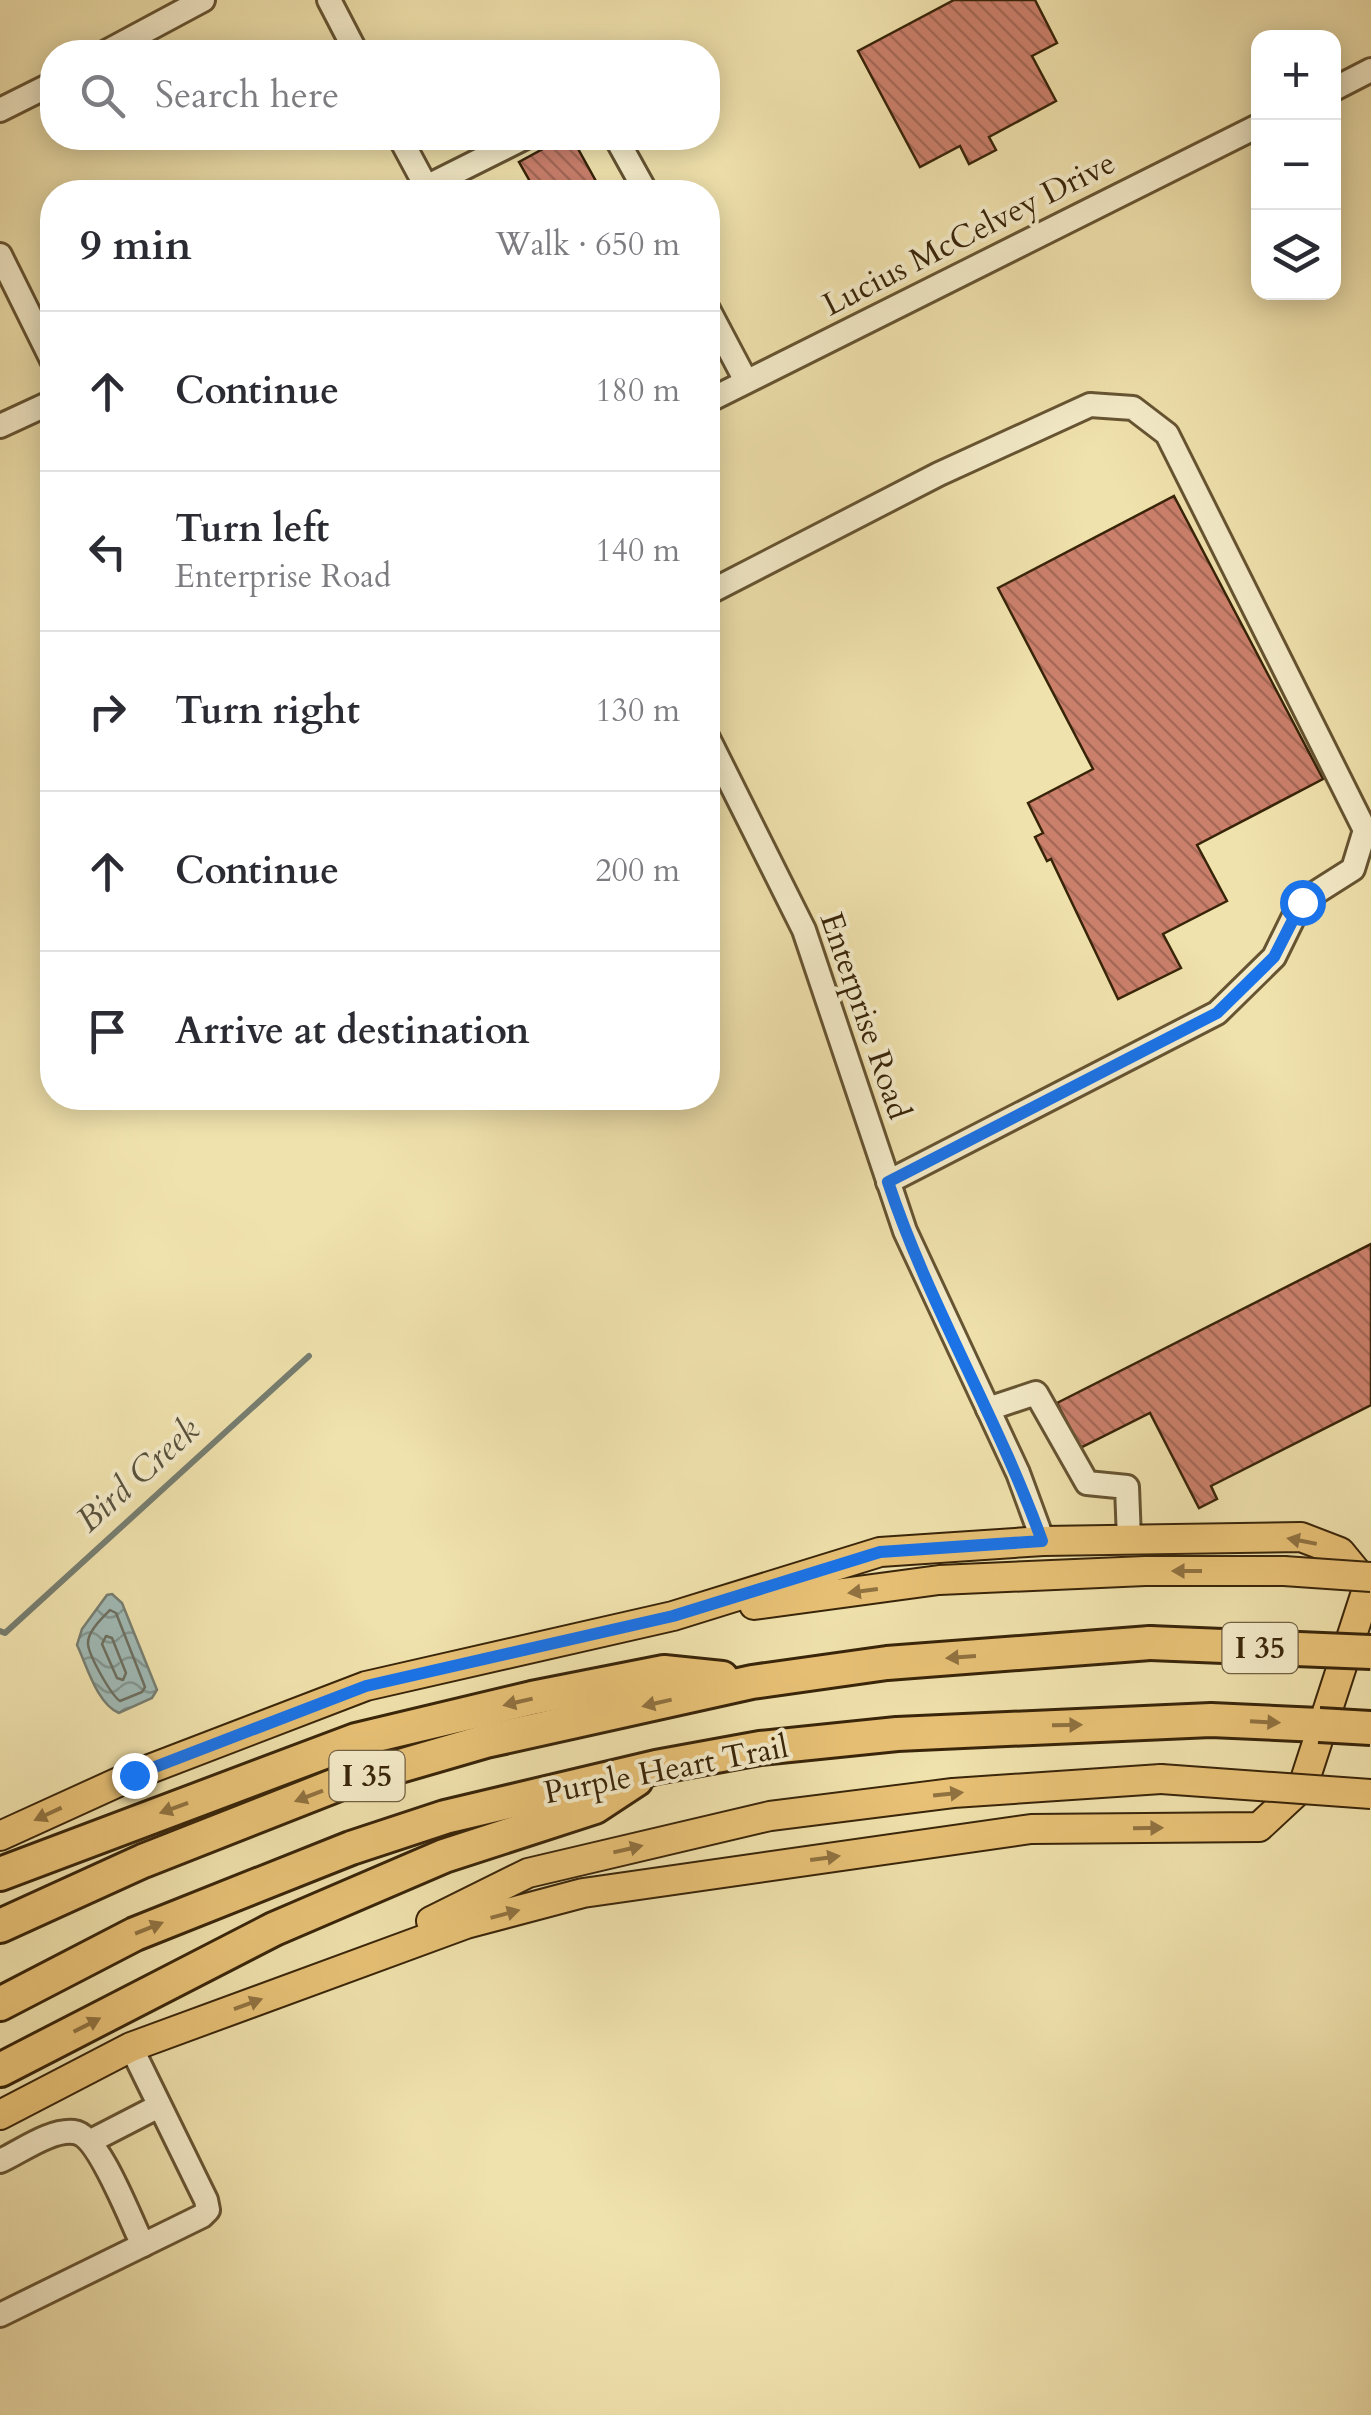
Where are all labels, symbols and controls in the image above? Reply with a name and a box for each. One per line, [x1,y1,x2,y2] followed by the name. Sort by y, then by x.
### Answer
[1251,30,1341,300] map controls
[1251,30,1341,120] button: +
[40,40,720,150] search box
[75,68,130,123] icon: search
[155,69,339,121] text: Search here
[1251,120,1341,210] button: −
[815,141,1123,327] street label: Lucius McCelvey Drive
[1251,210,1341,300] button: layers
[80,217,192,274] text: 9 min
[495,223,680,267] text: Walk · 650 m
[80,364,135,419] icon: ahead
[175,365,339,417] text: Continue
[595,369,680,413] text: 180 m
[175,503,329,555] text: Turn left
[80,524,135,579] icon: left
[595,529,680,573] text: 140 m
[175,555,391,599] text: Enterprise Road
[80,684,135,739] icon: right
[175,685,360,737] text: Turn right
[595,689,680,733] text: 130 m
[80,844,135,899] icon: ahead
[175,845,339,897] text: Continue
[595,849,680,893] text: 200 m
[1280,880,1326,926] route start
[809,907,921,1125] street label: Enterprise Road
[80,1004,135,1059] icon: arrive
[175,1005,530,1057] text: Arrive at destination
[66,1406,211,1543] water label: Bird Creek
[1286,1532,1317,1548] one-way arrow
[1170,1563,1202,1579] one-way arrow
[846,1583,878,1599] one-way arrow
[1222,1623,1298,1673] road number: I 35
[944,1649,976,1665] one-way arrow
[502,1695,533,1710] one-way arrow
[641,1696,672,1711] one-way arrow
[1250,1715,1282,1731] one-way arrow
[1051,1717,1083,1733] one-way arrow
[540,1725,792,1815] street label: Purple Heart Trail
[330,1751,404,1801] road number: I 35
[112,1753,158,1799] route end
[933,1786,964,1802] one-way arrow
[294,1788,324,1804] one-way arrow
[159,1800,189,1816] one-way arrow
[34,1806,63,1822] one-way arrow
[1132,1820,1164,1836] one-way arrow
[613,1841,644,1856] one-way arrow
[810,1850,841,1866] one-way arrow
[490,1905,521,1921] one-way arrow
[135,1920,165,1936] one-way arrow
[234,1996,264,2011] one-way arrow
[72,2017,101,2034] one-way arrow

